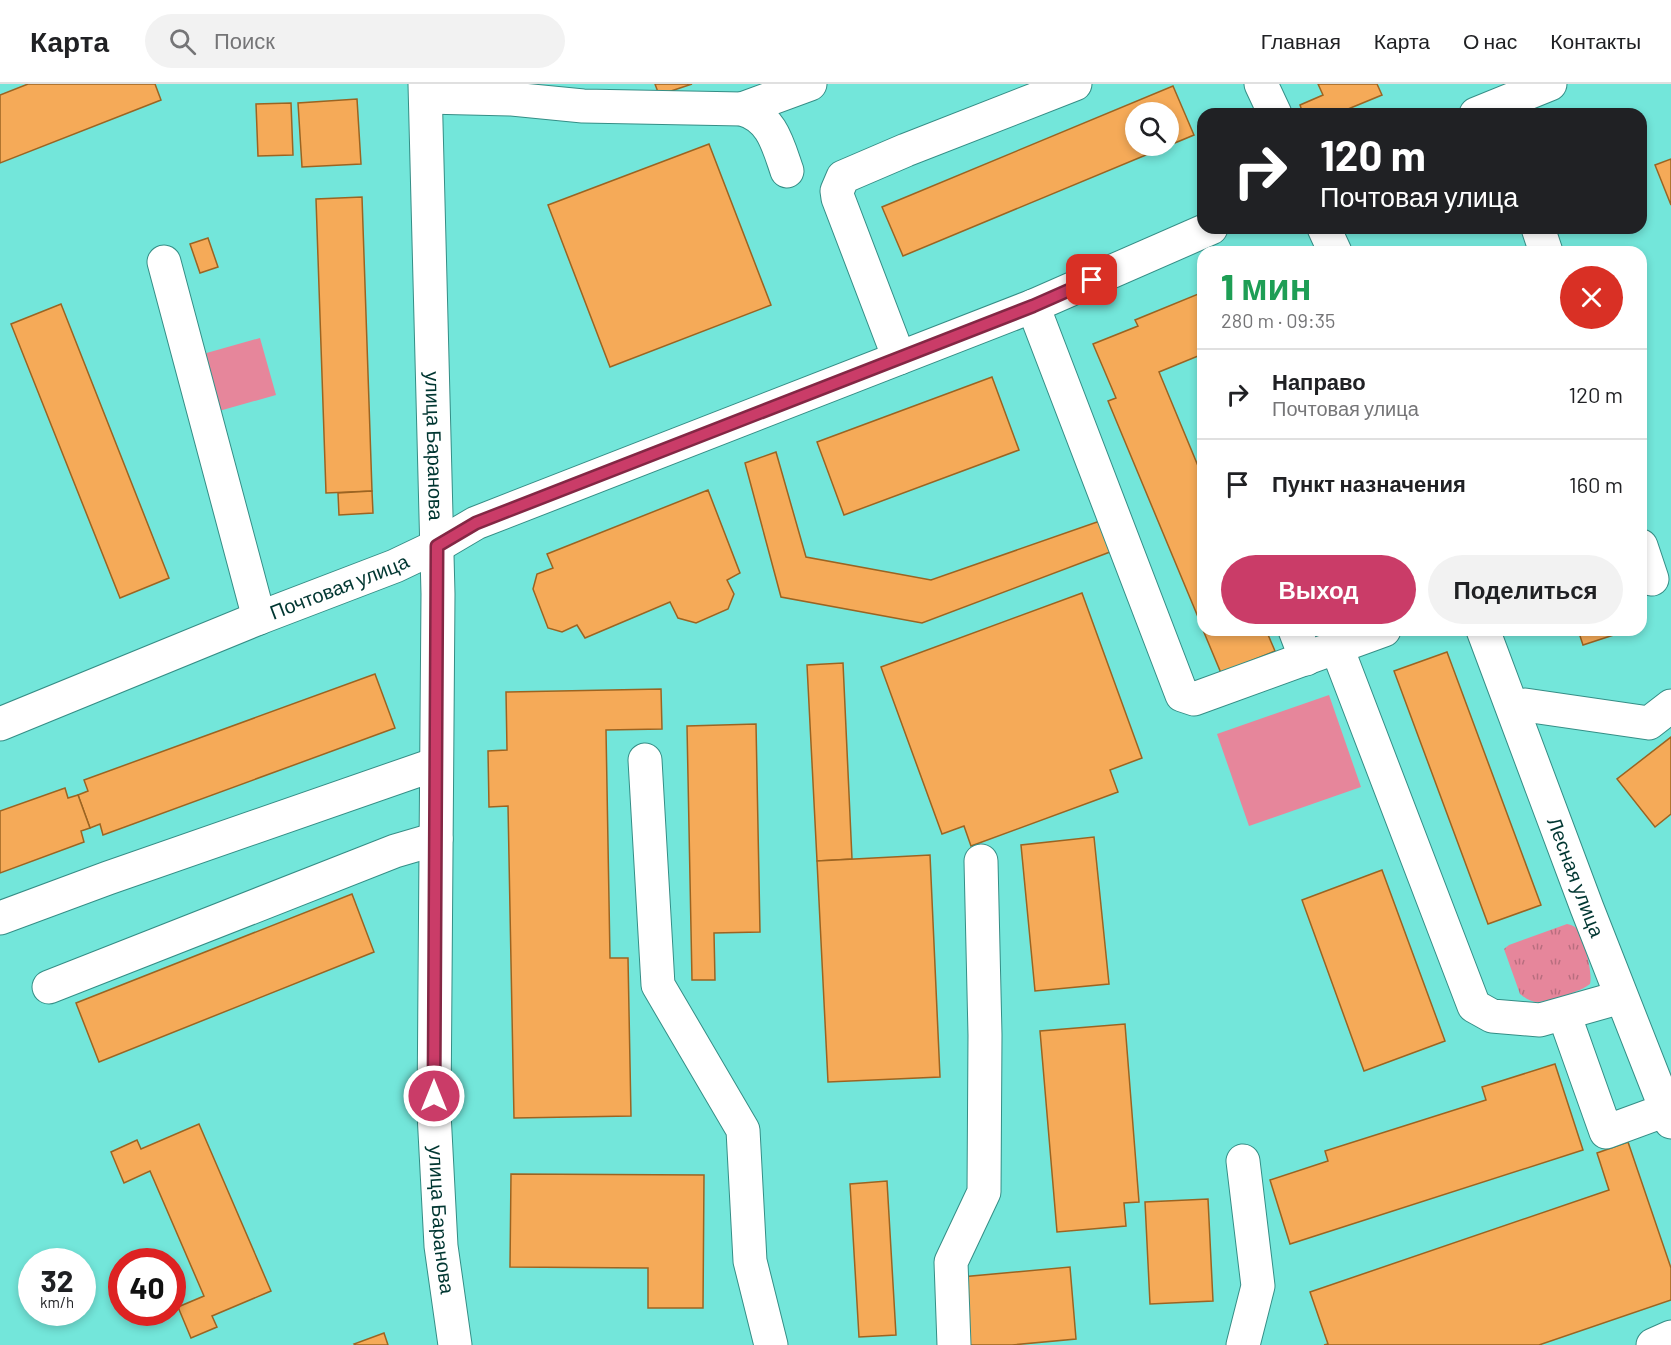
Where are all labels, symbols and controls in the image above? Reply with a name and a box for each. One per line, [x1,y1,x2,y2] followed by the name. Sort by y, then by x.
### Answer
[145,14,565,68] search box
[30,24,109,58] text: Карта
[166,25,199,58] icon: search
[214,27,275,53] text: Поиск
[1261,28,1341,53] text: Главная
[1374,28,1430,53] text: Карта
[1463,28,1517,53] text: О нас
[1550,28,1641,53] text: Контакты
[1125,102,1179,156] map controls
[1125,102,1179,156] button: search
[1320,129,1426,179] text: 120 m
[1221,132,1299,210] icon: right
[1320,180,1518,212] text: Почтовая улица
[1066,254,1117,305] pin
[1075,263,1108,296] icon: arrive
[1221,264,1312,307] text: 1 мин
[1560,266,1623,329] button: close
[1221,308,1335,332] text: 280 m · 09:35
[1272,368,1366,394] text: Направо
[421,371,449,522] street label: улица Баранова
[1221,378,1254,411] icon: right
[1568,381,1623,407] text: 120 m
[1272,396,1419,420] text: Почтовая улица
[1221,468,1254,501] icon: arrive
[1272,470,1466,496] text: Пункт назначения
[1569,471,1623,497] text: 160 m
[266,548,413,624] street label: Почтовая улица
[1221,555,1416,624] button: Выход
[1428,555,1623,624] button: Поделиться
[1543,814,1610,941] street label: Лесная улица
[402,1064,466,1128] position arrow
[425,1144,461,1296] street label: улица Баранова
[108,1248,186,1326] speed limit sign: 40
[41,1262,74,1298] text: 32
[40,1293,74,1311] text: km/h

